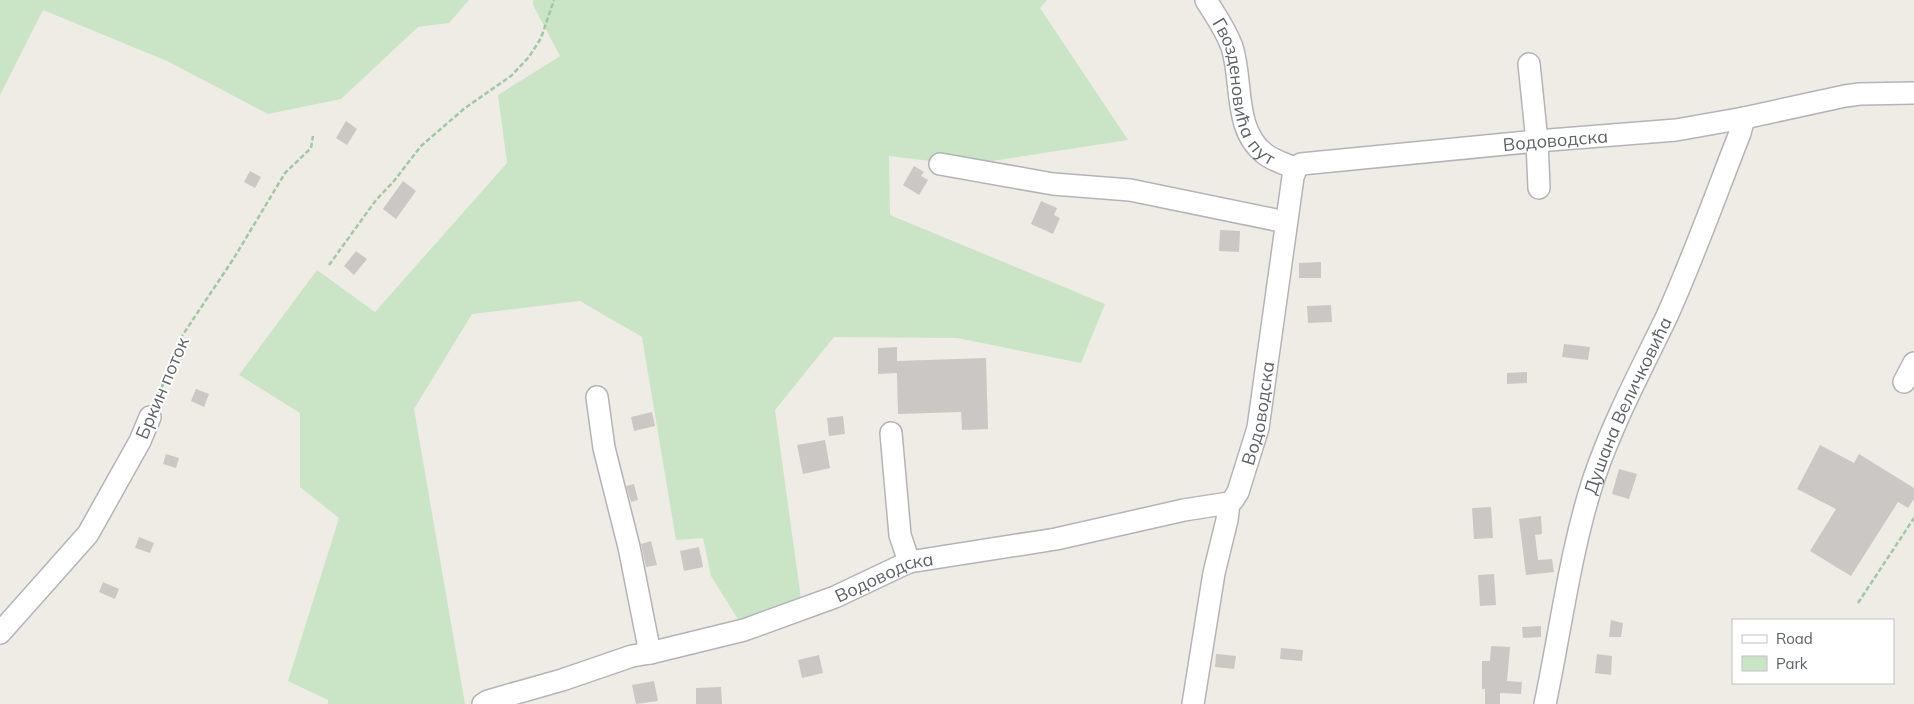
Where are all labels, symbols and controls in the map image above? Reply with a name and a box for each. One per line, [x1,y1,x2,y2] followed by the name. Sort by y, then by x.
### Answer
[1208,13,1280,170] street label: Гвозденовића пут
[1502,124,1609,156] street label: Водоводска
[1578,313,1676,497] street label: Душана Величковића
[130,333,194,442] street label: Бркин поток
[1236,360,1279,468] street label: Водоводска
[831,547,935,607] street label: Водоводска
[1732,619,1894,684] legend
[1776,629,1813,648] text: Road
[1776,654,1808,673] text: Park

